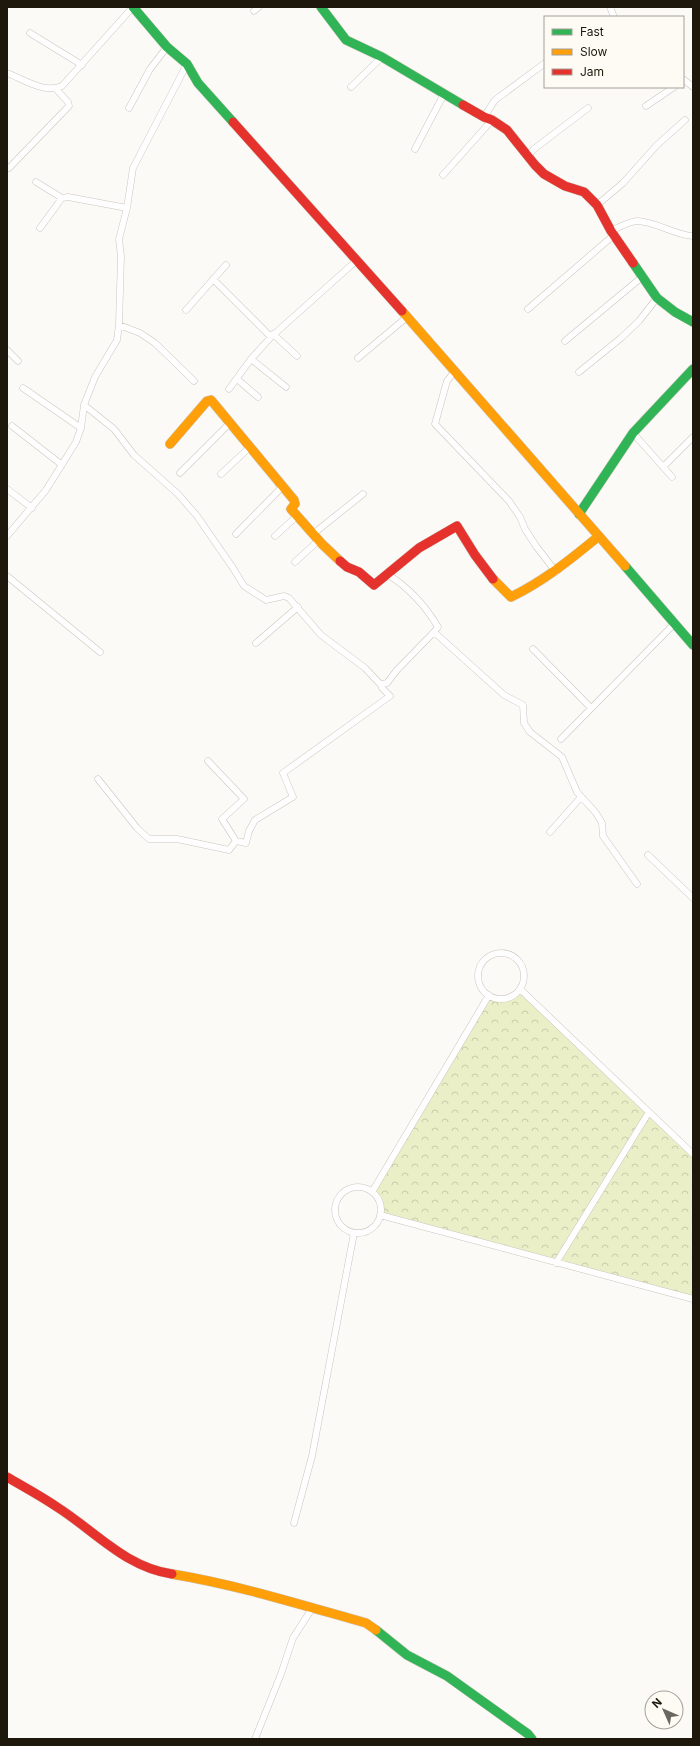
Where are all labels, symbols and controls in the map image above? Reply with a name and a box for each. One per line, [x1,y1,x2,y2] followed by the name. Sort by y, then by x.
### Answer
[544,16,684,88] legend
[580,24,604,39] text: Fast
[580,44,608,59] text: Slow
[580,64,604,79] text: Jam
[644,1690,684,1730] north arrow
[649,1695,665,1711] text: N

